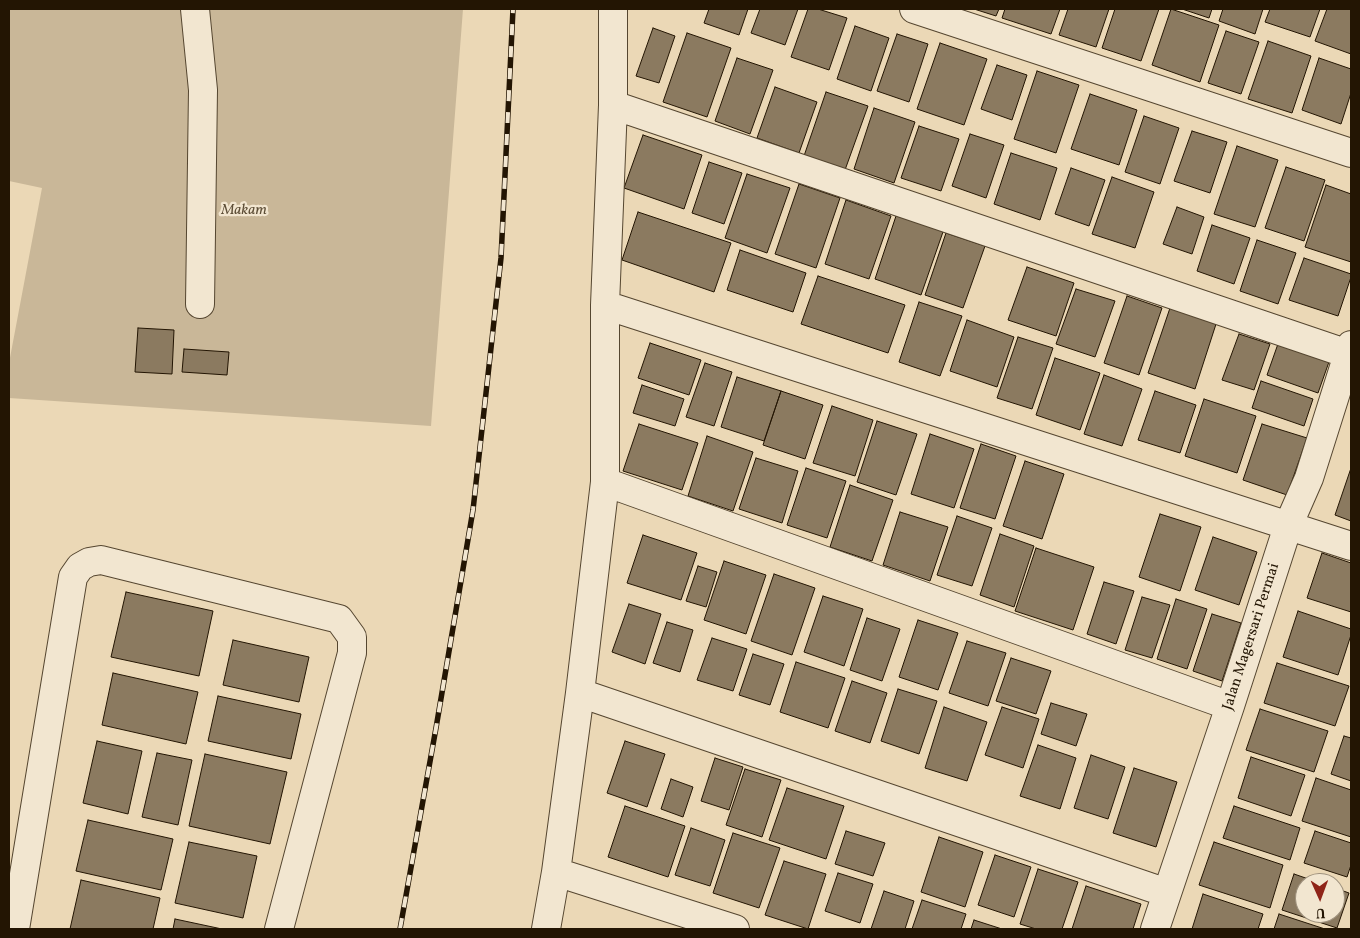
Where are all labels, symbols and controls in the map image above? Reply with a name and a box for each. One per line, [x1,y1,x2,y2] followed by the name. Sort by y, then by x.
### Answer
[221,202,267,220] park label: Makam
[1220,561,1284,713] street label: Jalan Magersari Permai
[1295,873,1345,923] north arrow
[1315,903,1326,922] text: U

